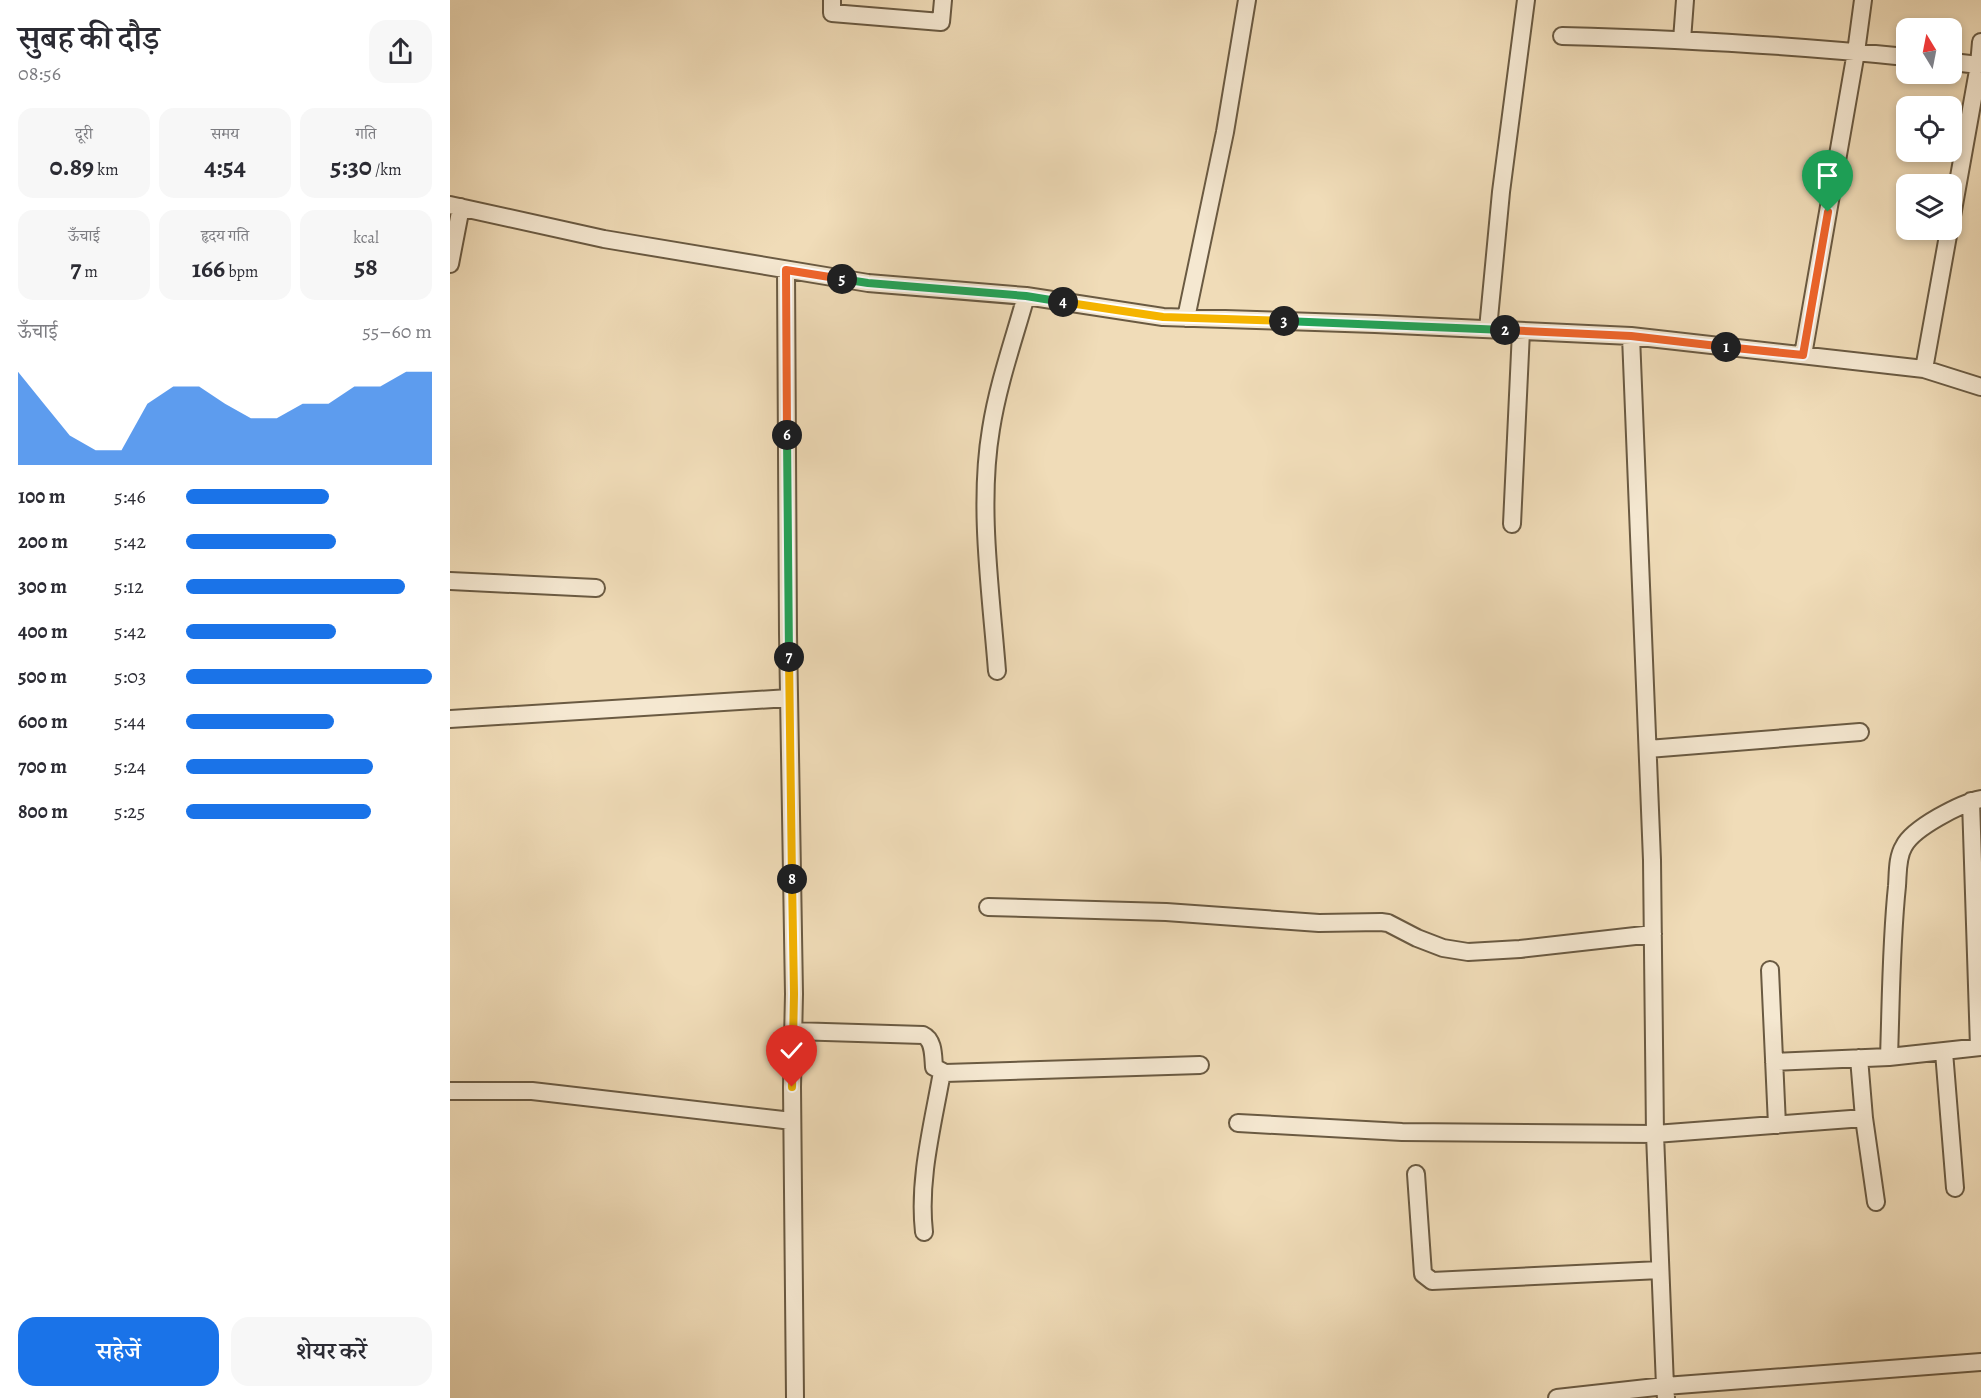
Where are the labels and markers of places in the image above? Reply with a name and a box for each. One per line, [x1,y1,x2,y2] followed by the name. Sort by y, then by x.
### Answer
[1802,150,1853,212] pin
[827,264,857,294] pin: 5
[1048,287,1078,317] pin: 4
[1269,306,1299,336] pin: 3
[1490,315,1520,345] pin: 2
[1711,332,1741,362] pin: 1
[772,420,802,450] pin: 6
[774,642,804,672] pin: 7
[777,864,807,894] pin: 8
[766,1025,817,1087] pin

